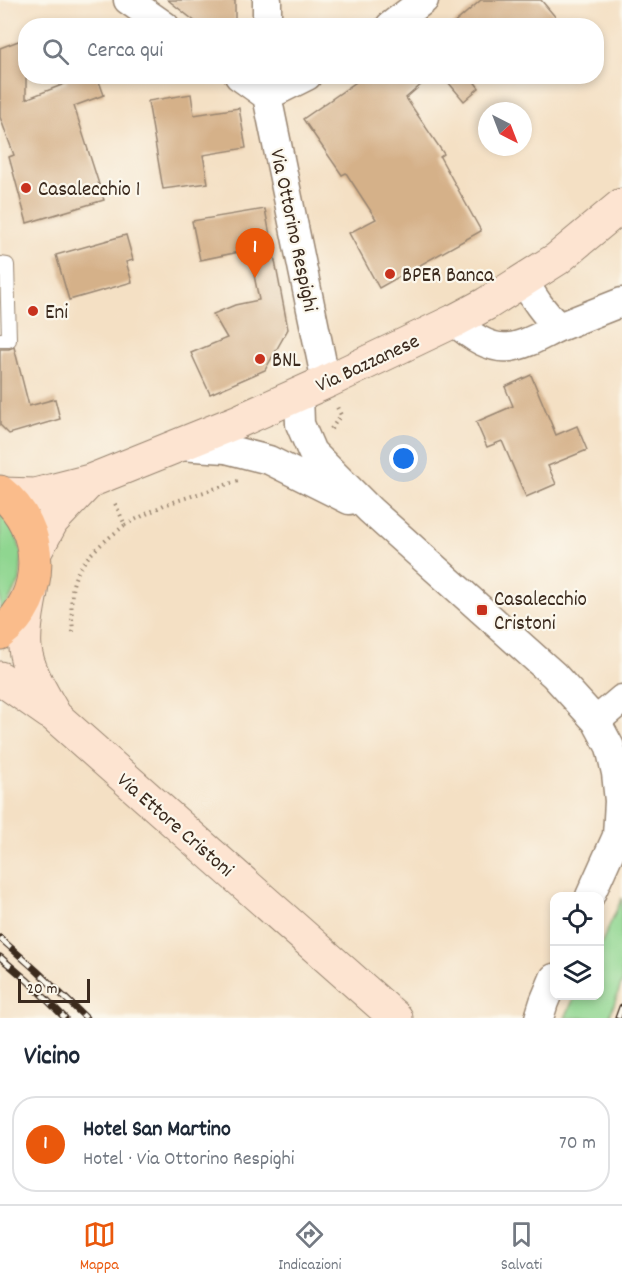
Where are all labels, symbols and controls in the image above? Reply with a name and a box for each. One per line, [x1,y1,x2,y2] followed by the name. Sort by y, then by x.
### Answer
[18,18,604,84] search box
[39,35,72,68] icon: search
[87,36,163,67] text: Cerca qui
[478,102,532,156] north arrow
[260,147,324,315] street label: Via Ottorino Respighi
[38,176,140,206] place label: Casalecchio 1
[19,181,33,195] marker: Casalecchio 1
[236,228,274,278] pin: 1
[402,262,495,292] place label: BPER Banca
[383,267,397,281] marker: BPER Banca
[45,299,68,329] place label: Eni
[26,304,40,318] marker: Eni
[312,328,425,402] street label: Via Bazzanese
[272,347,301,377] place label: BNL
[253,352,267,366] marker: BNL
[389,444,418,473] your location
[494,586,587,640] place label: Casalecchio Cristoni
[475,603,489,617] marker: Casalecchio Cristoni
[109,767,239,886] street label: Via Ettore Cristoni
[550,892,604,1000] map controls
[550,892,604,946] button: locate
[550,946,604,1000] button: layers
[18,976,90,1004] scale bar
[27,978,57,1001] text: 20 m
[24,1039,80,1076] text: Vicino
[83,1115,231,1146] text: Hotel San Martino
[43,1130,48,1158] text: 1
[559,1130,596,1158] text: 70 m
[83,1146,294,1174] text: Hotel · Via Ottorino Respighi
[80,1218,119,1277] tab: Mappa
[278,1218,341,1277] tab: Indicazioni
[501,1218,542,1277] tab: Salvati

